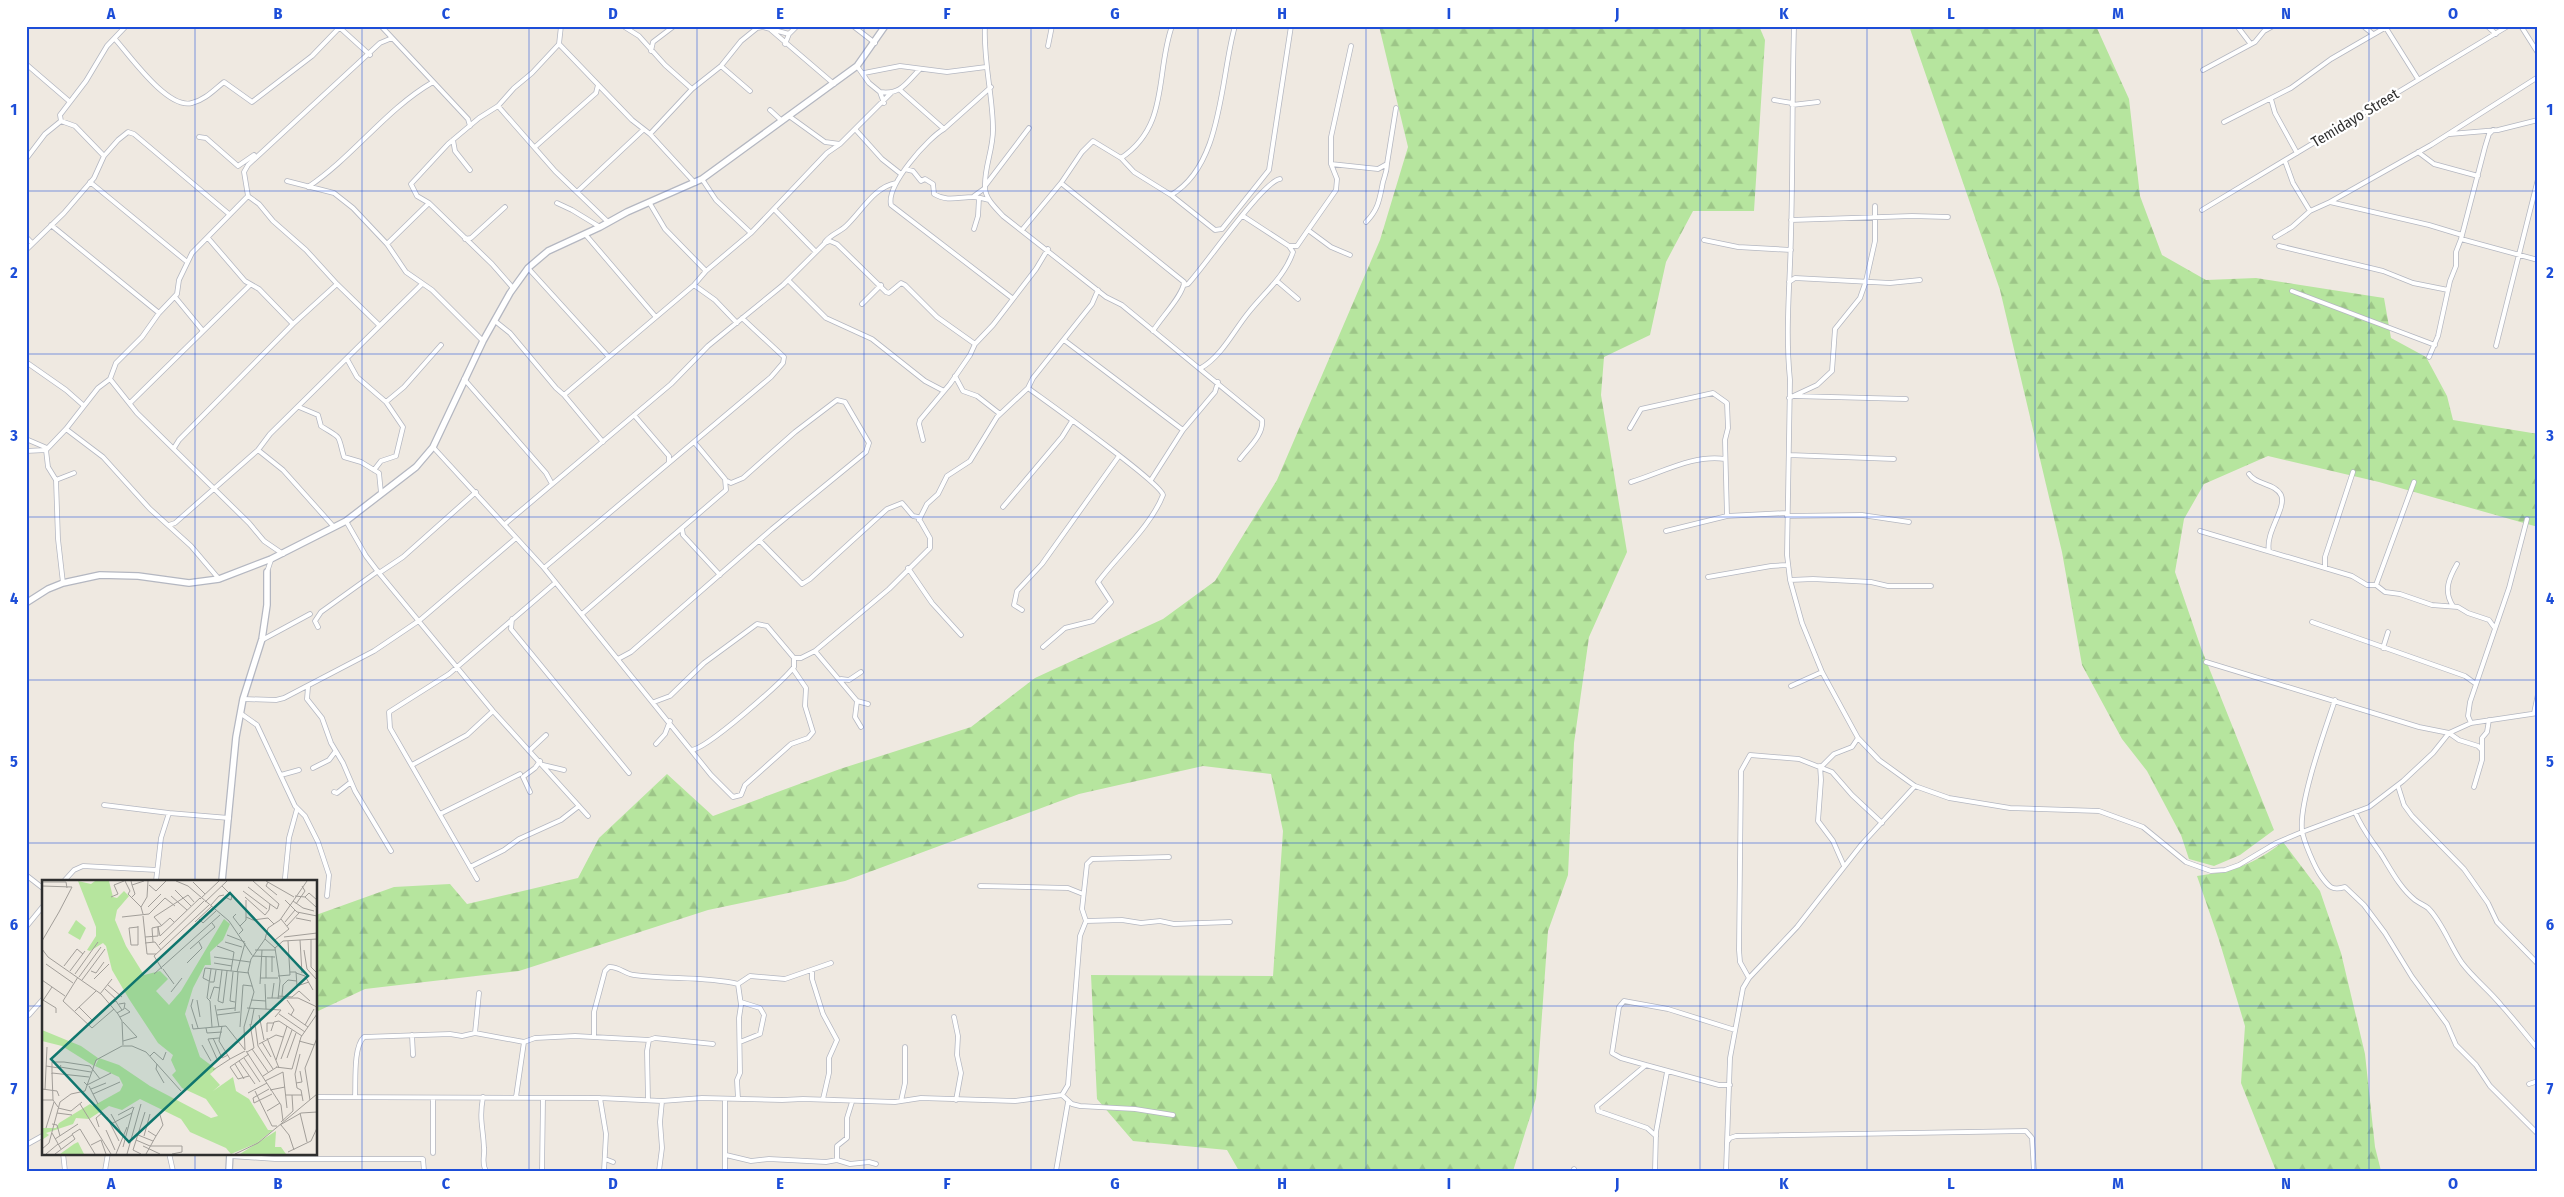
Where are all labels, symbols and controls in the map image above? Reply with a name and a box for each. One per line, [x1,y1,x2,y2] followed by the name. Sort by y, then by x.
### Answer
[106,4,116,23] text: A
[274,4,283,23] text: B
[442,4,451,23] text: C
[608,4,618,23] text: D
[776,4,784,23] text: E
[943,4,951,23] text: F
[1110,4,1120,23] text: G
[1277,4,1287,23] text: H
[1447,4,1451,23] text: I
[1614,4,1619,23] text: J
[1779,4,1789,23] text: K
[1947,4,1955,23] text: L
[2112,4,2124,23] text: M
[2281,4,2291,23] text: N
[2448,4,2458,23] text: O
[2308,85,2402,151] street label: Temidayo Street
[11,100,17,119] text: 1
[2547,100,2553,119] text: 1
[9,263,18,282] text: 2
[2545,263,2554,282] text: 2
[9,426,18,445] text: 3
[2545,426,2554,445] text: 3
[10,589,18,608] text: 4
[2546,589,2554,608] text: 4
[10,752,18,771] text: 5
[2546,752,2554,771] text: 5
[42,880,318,1154] inset map
[10,915,18,934] text: 6
[2546,915,2554,934] text: 6
[11,1079,18,1098] text: 7
[2547,1079,2554,1098] text: 7
[106,1174,116,1193] text: A
[274,1174,283,1193] text: B
[442,1174,451,1193] text: C
[608,1174,618,1193] text: D
[776,1174,784,1193] text: E
[943,1174,951,1193] text: F
[1110,1174,1120,1193] text: G
[1277,1174,1287,1193] text: H
[1447,1174,1451,1193] text: I
[1614,1174,1619,1193] text: J
[1779,1174,1789,1193] text: K
[1947,1174,1955,1193] text: L
[2112,1174,2124,1193] text: M
[2281,1174,2291,1193] text: N
[2448,1174,2458,1193] text: O

